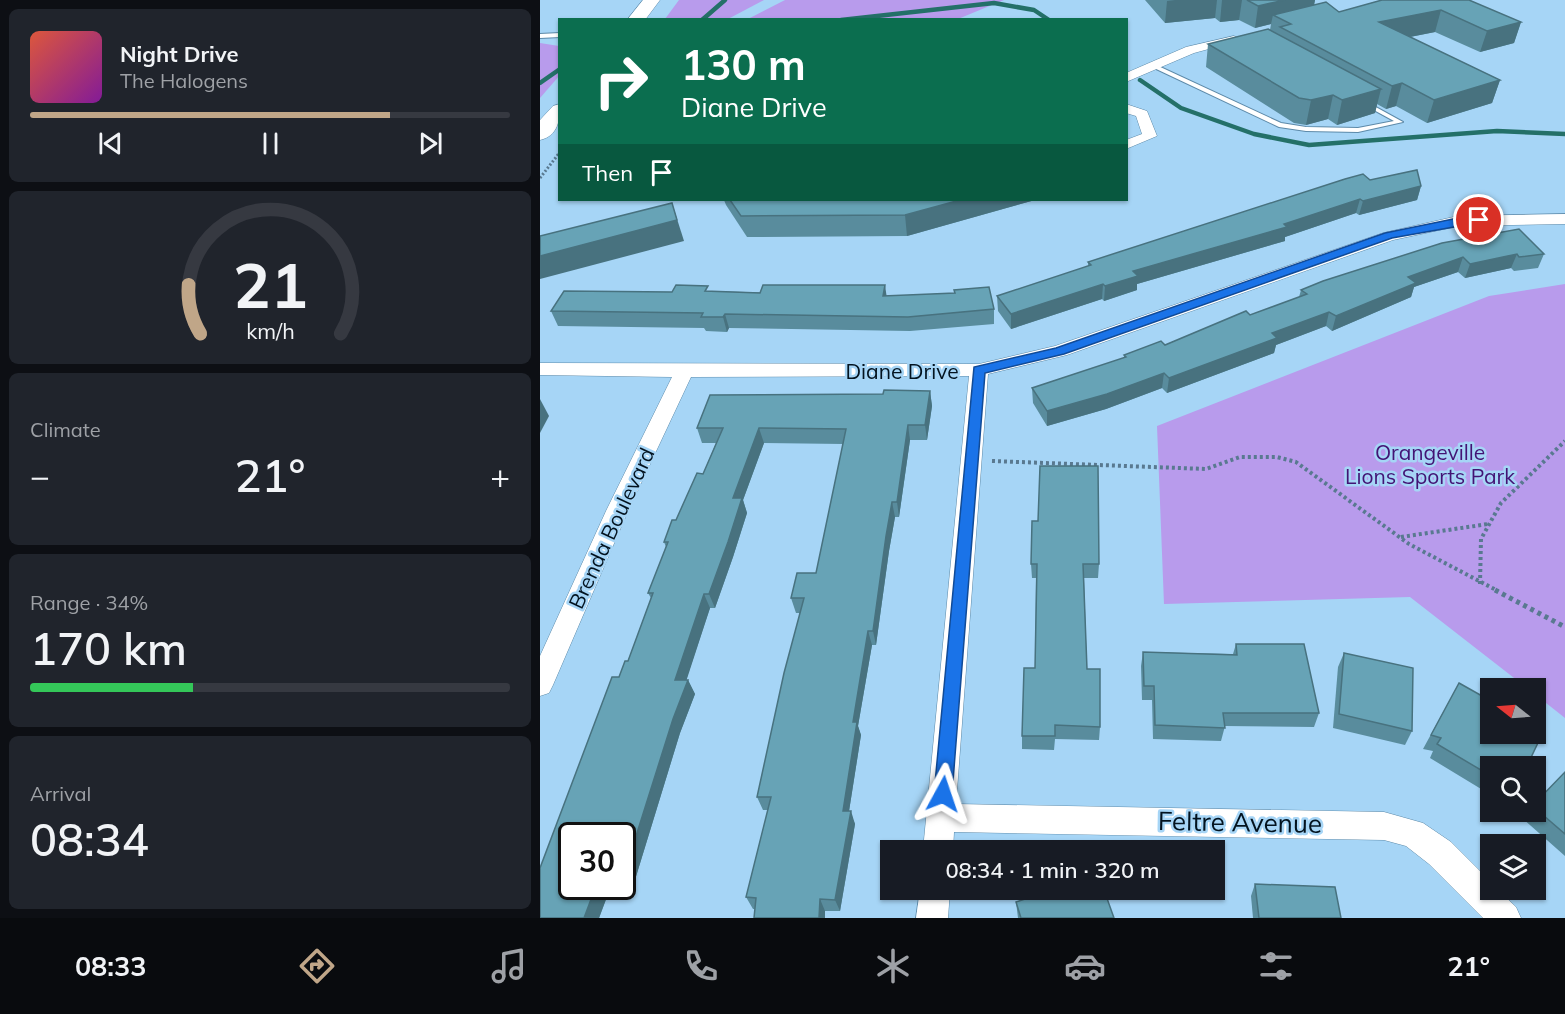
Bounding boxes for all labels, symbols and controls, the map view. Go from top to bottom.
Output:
text: 130 m [681,38,806,91]
text: Night Drive [120,40,239,68]
icon: right [582,42,660,120]
text: The Halogens [120,68,248,93]
text: Diane Drive [681,90,827,124]
icon: previous [94,127,127,160]
icon: pause [254,127,287,160]
icon: next [414,127,447,160]
icon: arrive [645,156,678,189]
text: Then [582,159,633,187]
pin [1453,194,1504,245]
icon: arrive [1462,203,1495,236]
text: 21 [233,245,307,324]
text: km/h [246,318,294,345]
street label: Diane Drive [845,358,959,384]
text: Climate [30,417,101,442]
park label: Orangeville Lions Sports Park [1345,439,1515,489]
street label: Brenda Boulevard [562,443,660,613]
text: 21° [235,447,305,503]
text: − [30,455,50,496]
text: + [490,455,510,496]
text: Range · 34% [30,590,148,615]
text: 170 km [30,620,187,676]
north arrow [1480,678,1546,744]
map controls [1480,678,1546,900]
button: search [1480,756,1546,822]
position arrow [911,762,975,826]
text: Arrival [30,781,91,806]
street label: Feltre Avenue [1158,804,1322,840]
text: 08:34 [30,811,149,867]
speed limit sign: 30 [558,822,636,900]
button: layers [1480,834,1546,900]
text: 08:34 · 1 min · 320 m [945,856,1160,884]
icon: directions [296,945,338,987]
icon: music [488,945,530,987]
icon: phone [680,945,722,987]
icon: climate [872,945,914,987]
icon: car [1064,945,1106,987]
icon: filters [1255,945,1297,987]
text: 08:33 [75,949,146,983]
text: 21° [1447,949,1490,983]

